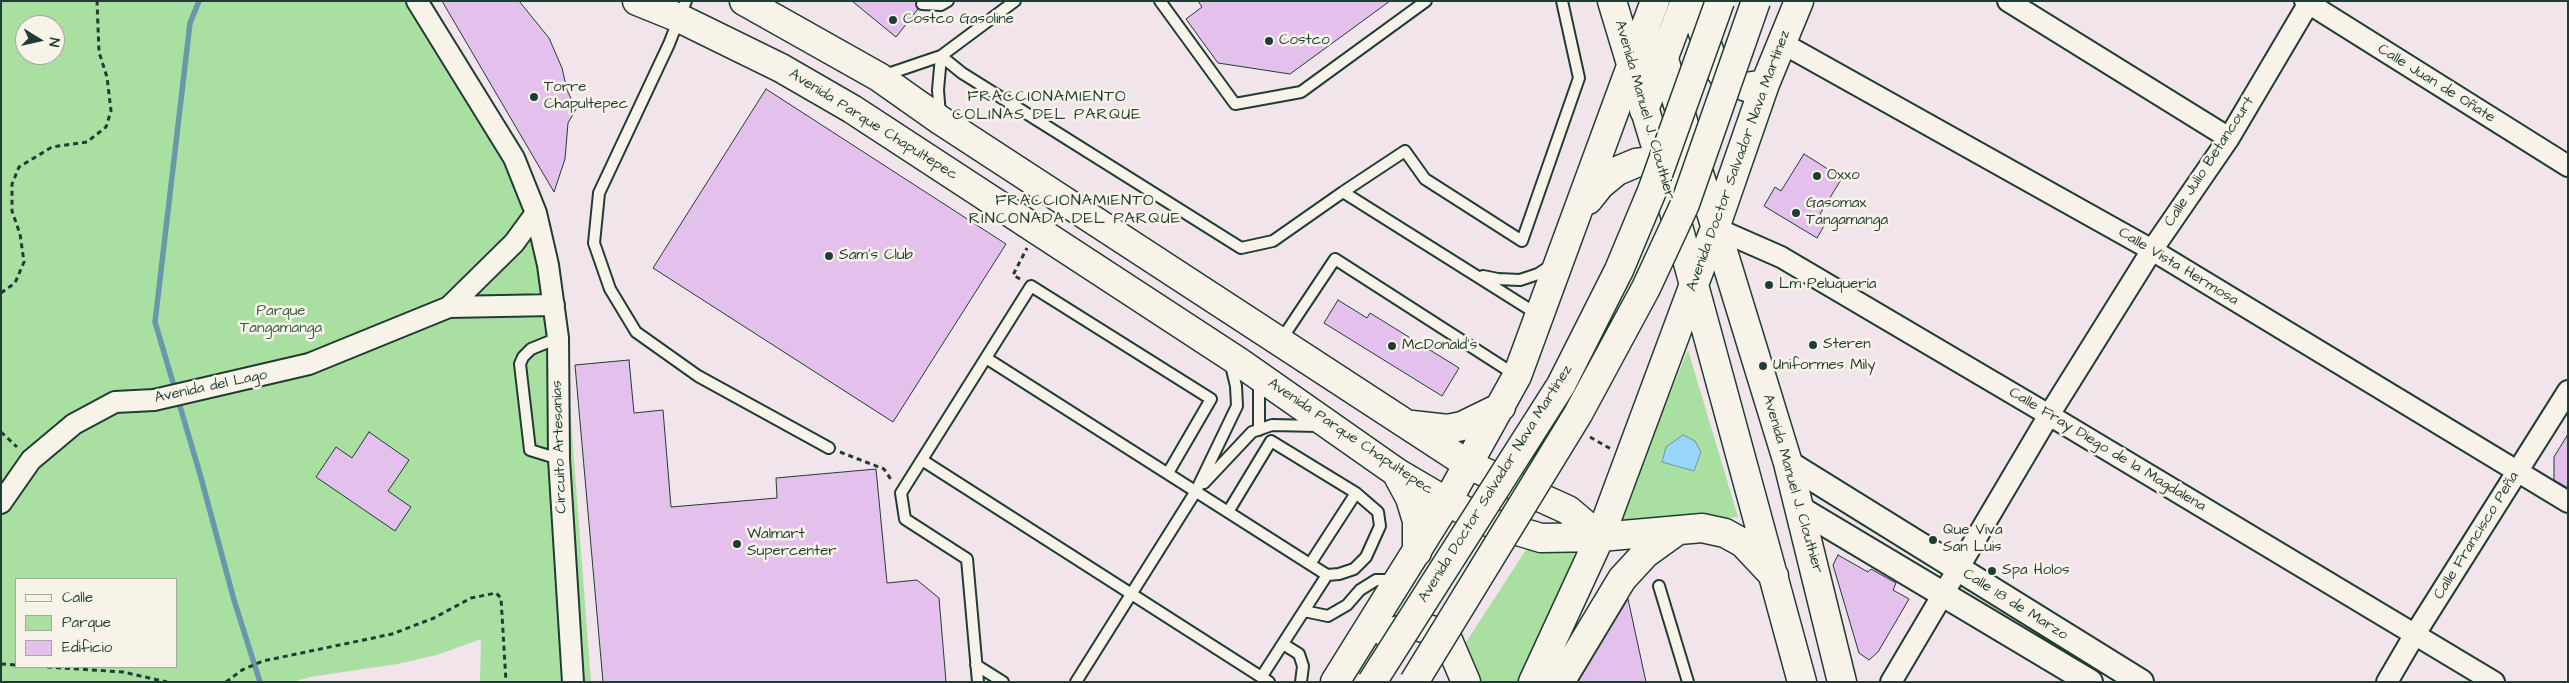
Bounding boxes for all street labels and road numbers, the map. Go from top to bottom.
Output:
street label: Avenida Manuel J. Clouthier [1610,18,1678,202]
street label: Avenida Doctor Salvador Nava Martínez [1683,28,1795,294]
street label: Calle Juan de Oñate [2374,41,2498,127]
street label: Avenida Parque Chapultepec [785,66,961,184]
street label: Calle Julio Betancourt [2161,94,2259,230]
street label: Calle Vista Hermosa [2115,224,2241,310]
street label: Avenida Doctor Salvador Nava Martínez [1415,362,1577,606]
street label: Avenida del Lago [153,366,269,408]
street label: Avenida Parque Chapultepec [1264,375,1436,499]
street label: Circuito Artesanías [549,380,571,514]
street label: Calle Fray Diego de la Magdalena [2005,384,2209,516]
street label: Avenida Manuel J. Clouthier [1758,392,1826,576]
street label: Calle Francisco Peña [2430,469,2524,603]
street label: Calle 18 de Marzo [1959,565,2071,645]

